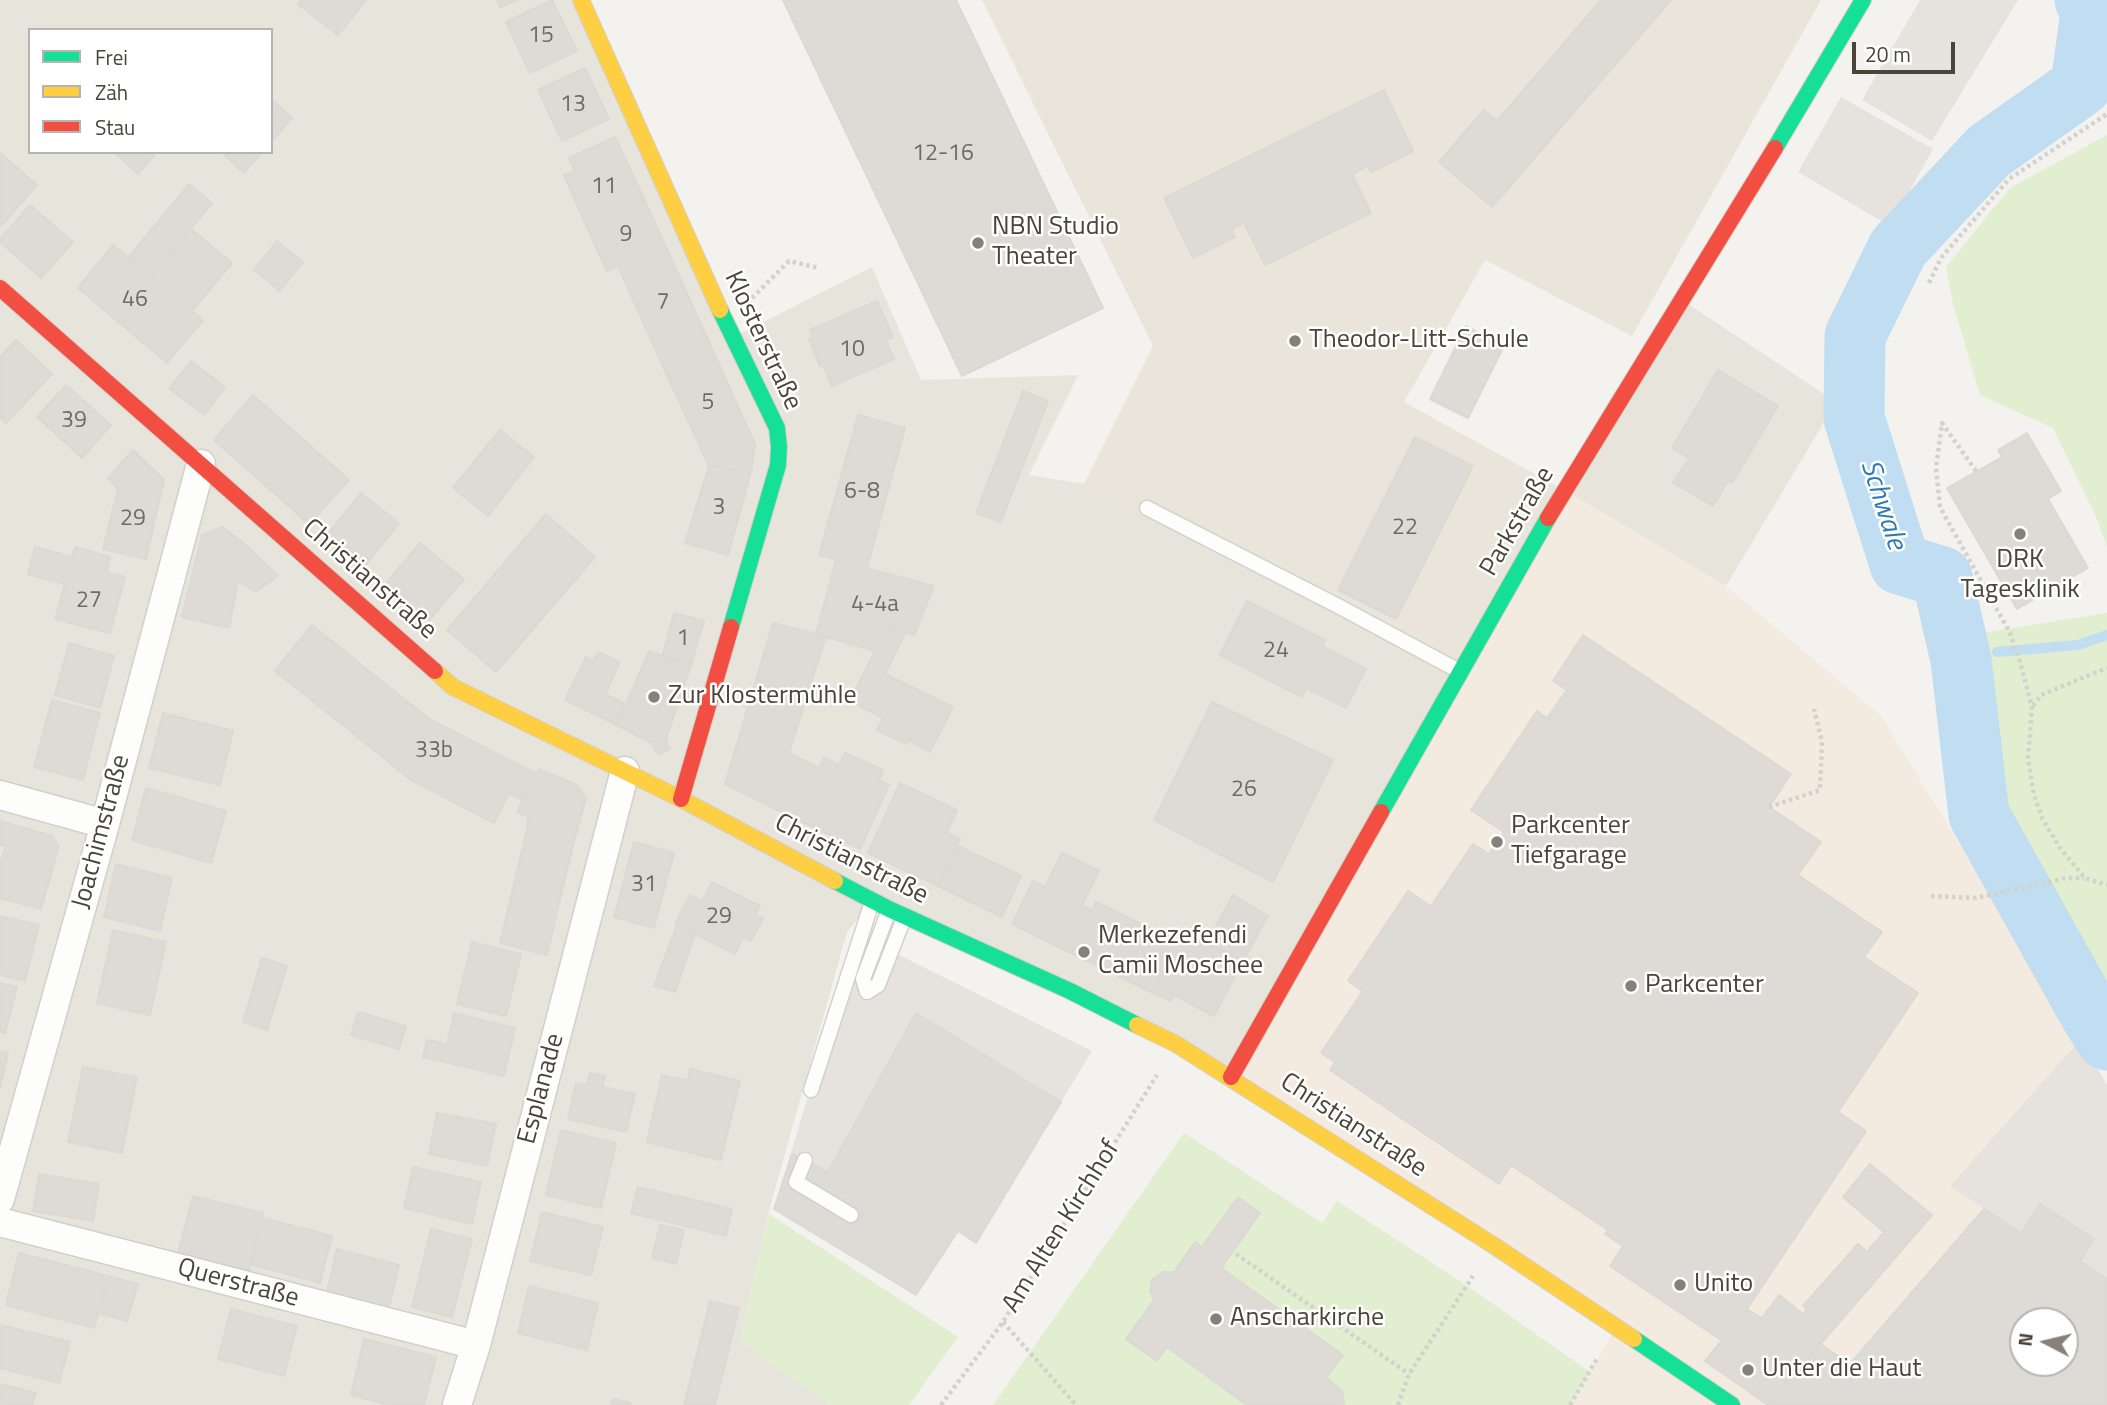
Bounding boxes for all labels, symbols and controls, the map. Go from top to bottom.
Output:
house number: 15 [528,22,554,50]
legend [28,28,273,154]
scale bar [1855,28,1958,72]
text: 20 m [1865,38,1911,70]
text: Frei [95,41,128,73]
text: Zäh [95,76,128,108]
house number: 13 [560,91,586,119]
text: Stau [95,111,135,143]
house number: 12-16 [912,140,974,168]
house number: 11 [591,173,617,201]
place label: NBN Studio Theater [992,212,1119,274]
house number: 9 [620,221,632,249]
marker: NBN Studio Theater [970,235,986,251]
street label: Klosterstraße [716,267,808,415]
house number: 46 [122,286,148,314]
house number: 7 [657,289,669,317]
place label: Theodor-Litt-Schule [1309,325,1529,357]
marker: Theodor-Litt-Schule [1287,333,1303,349]
house number: 10 [839,336,865,364]
house number: 5 [702,389,714,417]
house number: 39 [61,407,87,435]
water label: Schwale [1852,456,1912,554]
street label: Parkstraße [1474,462,1562,582]
house number: 6-8 [844,478,880,506]
house number: 3 [713,494,725,522]
house number: 29 [120,505,146,533]
street label: Christianstraße [295,513,443,647]
house number: 22 [1392,514,1418,542]
marker: DRK Tagesklinik [2012,526,2028,542]
place label: DRK Tagesklinik [1960,545,2080,606]
house number: 27 [76,587,102,615]
house number: 4-4a [851,591,899,619]
house number: 1 [677,625,689,653]
house number: 24 [1263,637,1289,665]
place label: Zur Klostermühle [668,681,857,713]
marker: Zur Klostermühle [646,689,662,705]
house number: 33b [415,737,453,765]
street label: Joachimstraße [66,752,138,912]
house number: 26 [1231,776,1257,804]
street label: Christianstraße [769,808,933,912]
place label: Parkcenter Tiefgarage [1511,811,1630,872]
marker: Parkcenter Tiefgarage [1489,834,1505,850]
house number: 31 [631,871,657,899]
house number: 29 [706,903,732,931]
place label: Merkezefendi Camii Moschee [1098,921,1263,982]
marker: Merkezefendi Camii Moschee [1076,944,1092,960]
place label: Parkcenter [1645,970,1764,1002]
marker: Parkcenter [1623,978,1639,994]
street label: Esplanade [512,1030,572,1148]
street label: Christianstraße [1274,1067,1432,1185]
street label: Am Alten Kirchhof [997,1135,1127,1319]
street label: Querstraße [174,1253,302,1315]
place label: Unito [1694,1269,1753,1301]
marker: Unito [1672,1277,1688,1293]
place label: Anscharkirche [1230,1303,1384,1335]
north arrow [2009,1307,2079,1377]
marker: Anscharkirche [1208,1311,1224,1327]
text: N [2009,1331,2040,1348]
place label: Unter die Haut [1762,1354,1921,1386]
marker: Unter die Haut [1740,1362,1756,1378]

